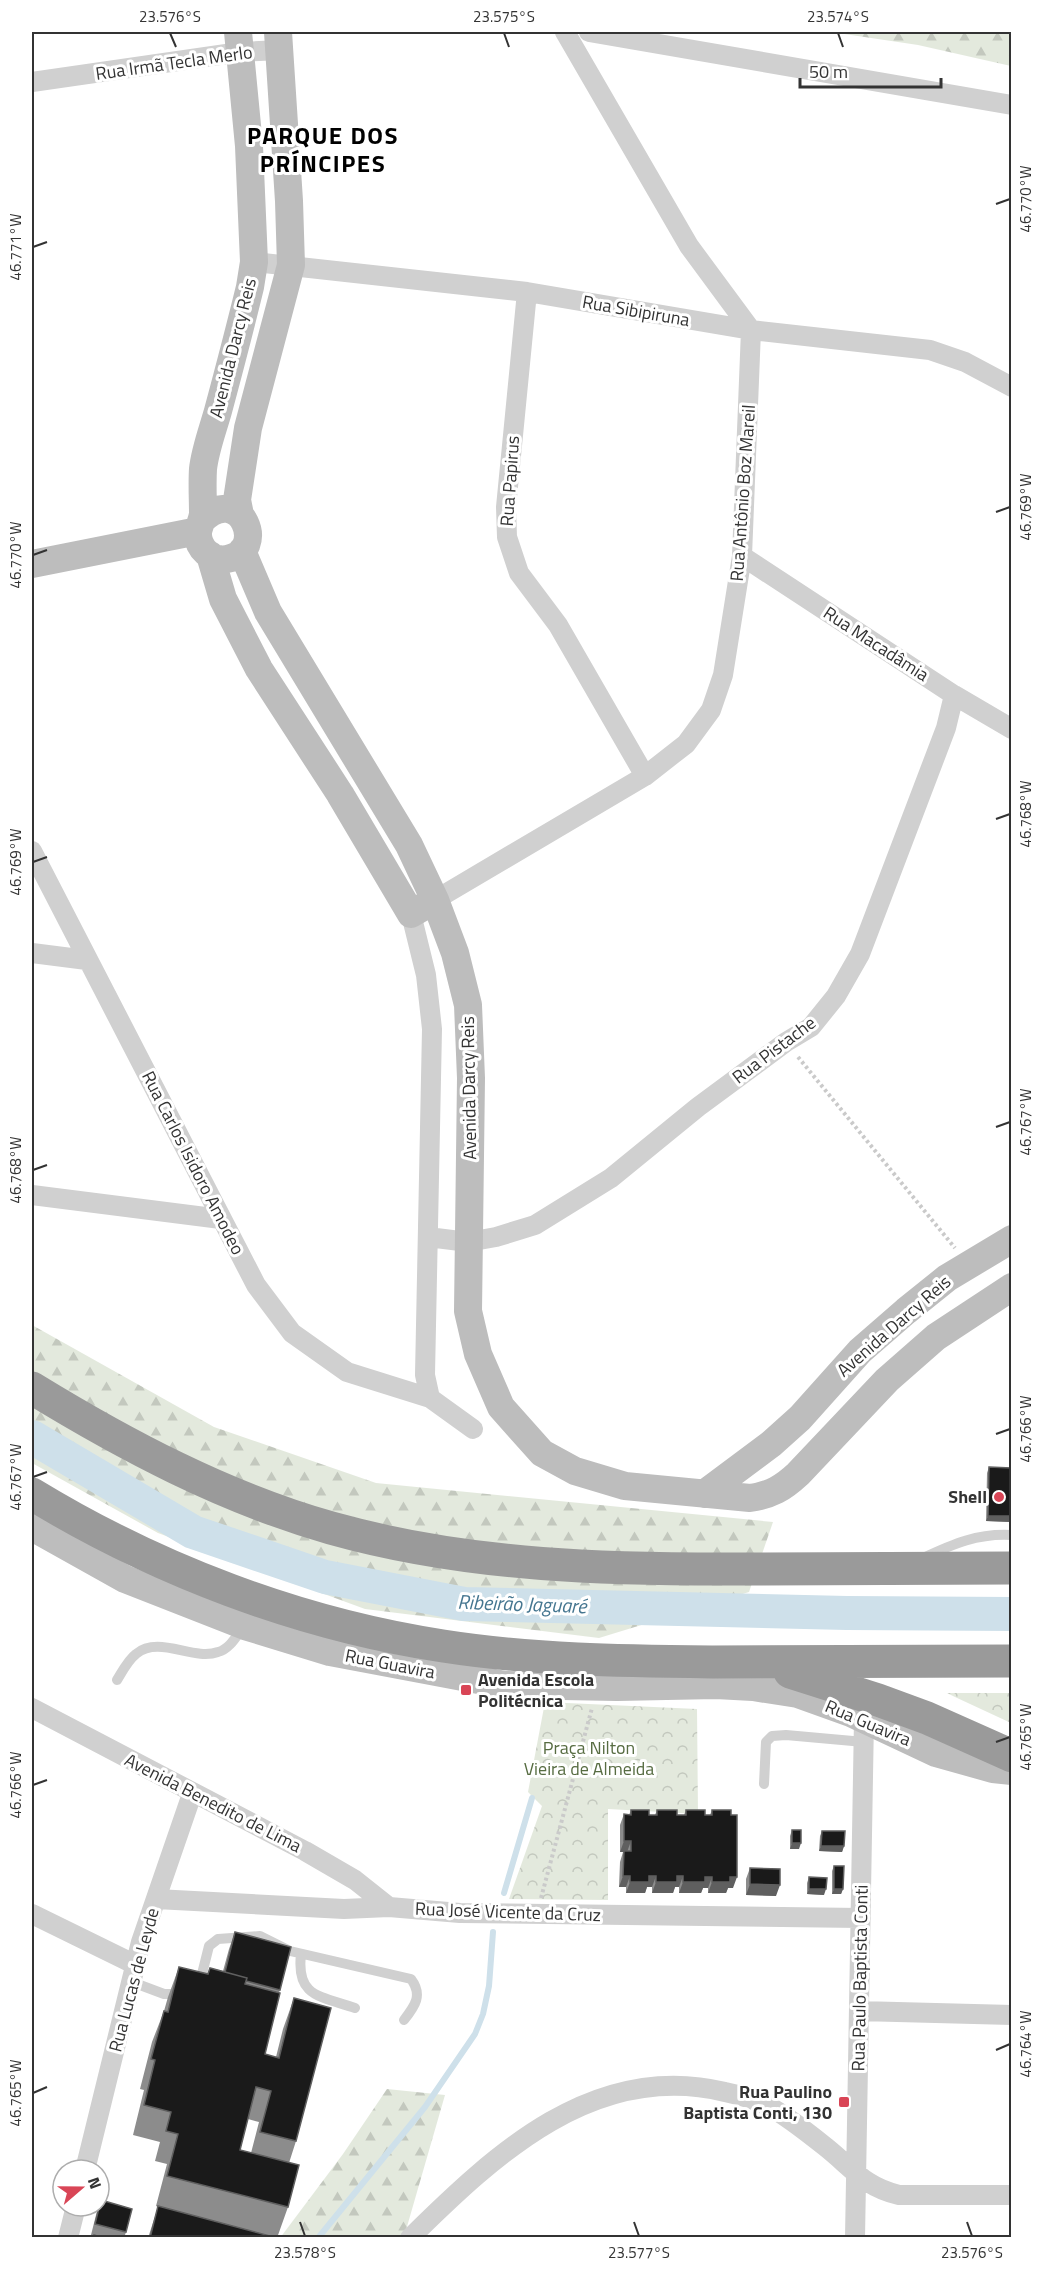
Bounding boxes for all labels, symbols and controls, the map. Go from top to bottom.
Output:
text: 23.576°S [139,5,201,28]
text: 23.575°S [473,5,535,28]
text: 23.574°S [807,5,869,28]
street label: Rua Irmã Tecla Merlo [94,38,254,87]
scale bar [800,51,941,89]
text: 50 m [809,58,848,85]
district label: PARQUE DOS PRÍNCIPES [247,117,399,181]
text: 46.770°W [1014,166,1037,232]
text: 46.771°W [4,214,27,280]
street label: Avenida Darcy Reis [202,275,263,421]
street label: Rua Sibipiruna [580,288,692,333]
street label: Rua Antônio Boz Mareil [723,404,762,582]
street label: Rua Papirus [493,435,526,527]
text: 46.769°W [1014,474,1037,540]
text: 46.770°W [4,522,27,588]
street label: Rua Macadâmia [818,599,934,688]
text: 46.768°W [1014,781,1037,847]
text: 46.769°W [4,829,27,895]
street label: Rua Pistache [726,1009,821,1090]
street label: Avenida Darcy Reis [454,1016,483,1160]
street label: Rua Carlos Isidoro Amodeo [135,1066,252,1259]
text: 46.767°W [1014,1089,1037,1155]
text: 46.768°W [4,1137,27,1203]
street label: Avenida Darcy Reis [831,1268,957,1383]
text: 46.766°W [1014,1396,1037,1462]
text: 46.767°W [4,1444,27,1510]
place label: Shell [948,1483,987,1510]
marker: Shell [992,1490,1006,1504]
water label: Ribeirão Jaguaré [457,1586,589,1621]
street label: Rua Guavira [343,1642,437,1685]
place label: Avenida Escola Politécnica [478,1666,594,1714]
marker: Avenida Escola Politécnica [459,1683,473,1697]
street label: Rua Guavira [821,1692,915,1753]
text: 46.765°W [1014,1704,1037,1770]
park label: Praça Nilton Vieira de Almeida [524,1734,654,1782]
street label: Avenida Benedito de Lima [120,1746,306,1859]
text: 46.766°W [4,1752,27,1818]
street label: Rua Paulo Baptista Conti [844,1884,875,2072]
street label: Rua José Vicente da Cruz [415,1895,601,1928]
street label: Rua Lucas de Leyde [101,1905,166,2055]
text: 46.764°W [1014,2011,1037,2077]
text: 46.765°W [4,2060,27,2126]
place label: Rua Paulino Baptista Conti, 130 [683,2078,832,2126]
marker: Rua Paulino Baptista Conti, 130 [837,2095,851,2109]
north arrow [51,2158,111,2218]
text: N [82,2174,108,2192]
text: 23.578°S [274,2241,336,2264]
text: 23.577°S [608,2241,670,2264]
text: 23.576°S [941,2241,1003,2264]

